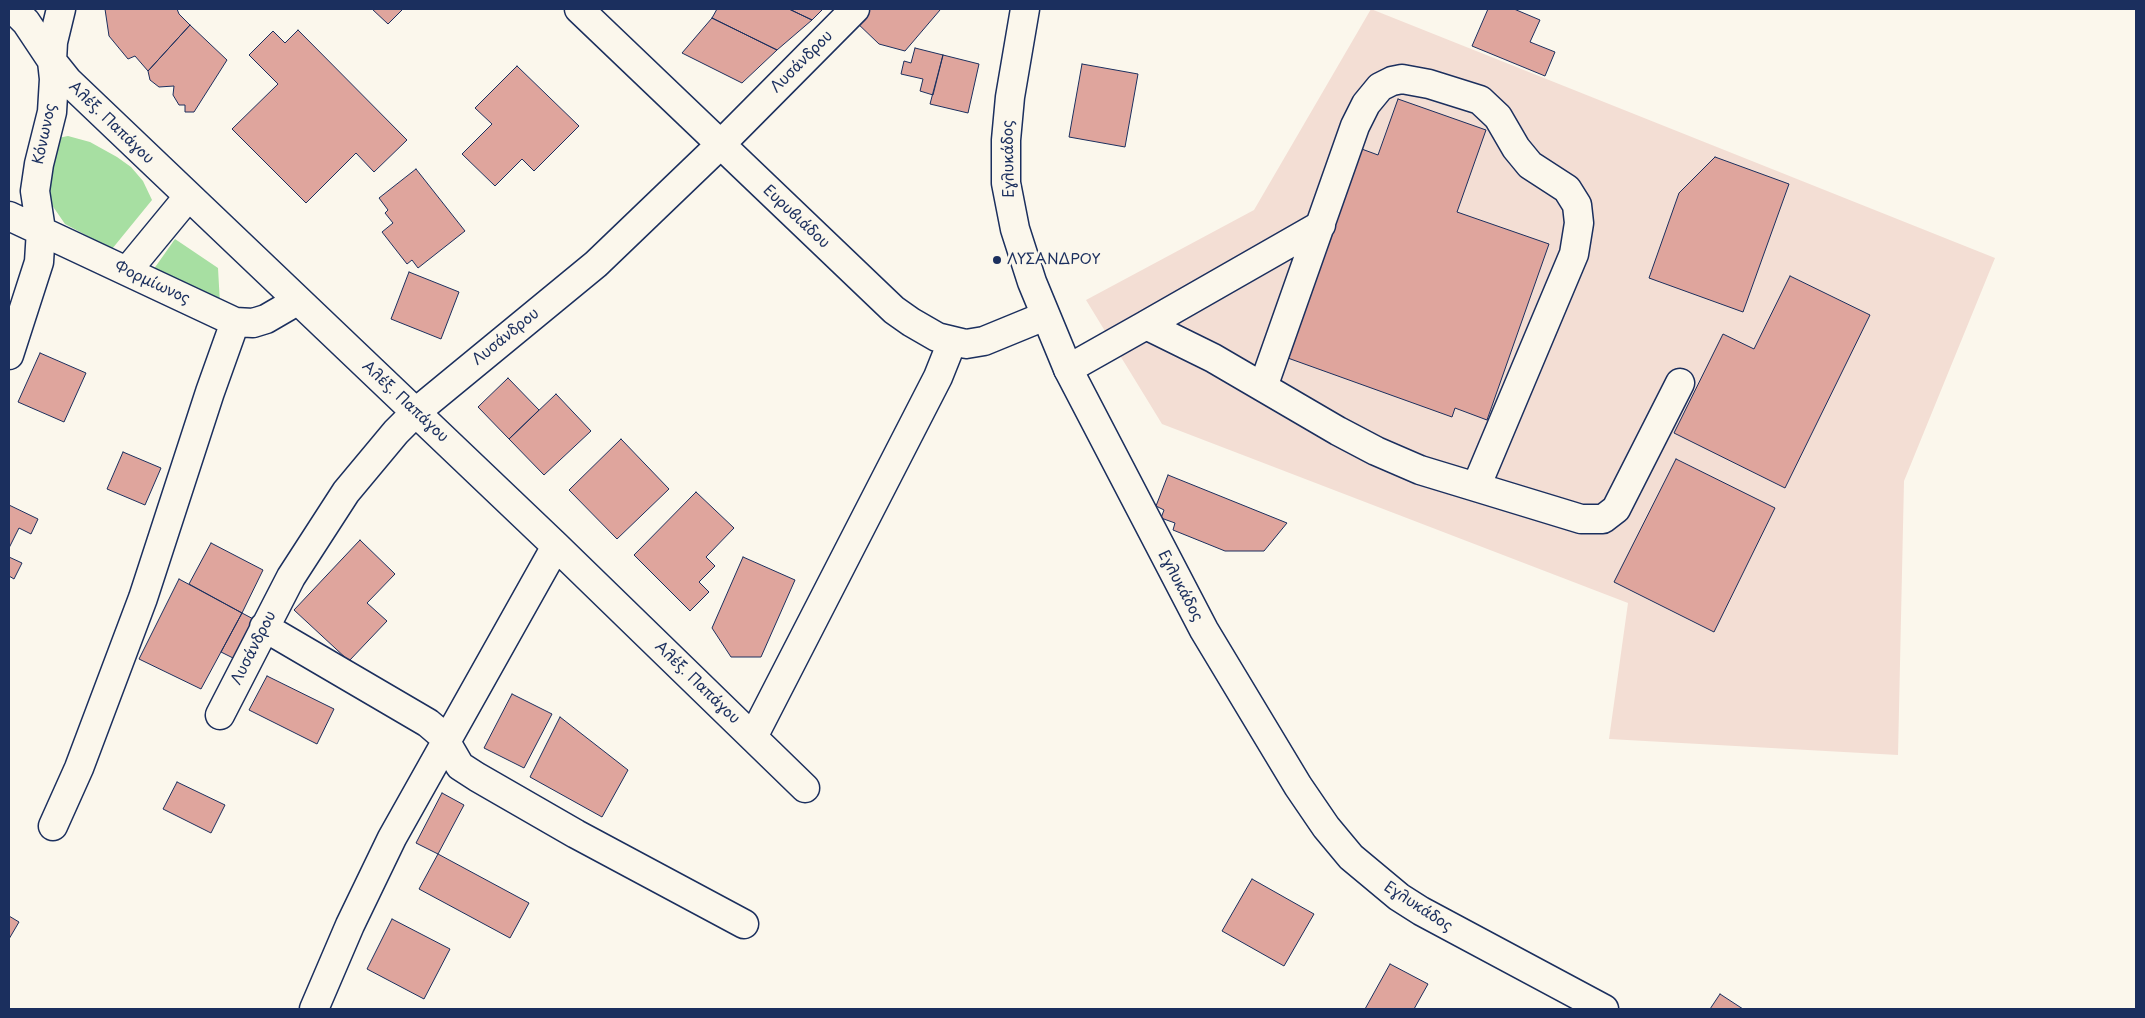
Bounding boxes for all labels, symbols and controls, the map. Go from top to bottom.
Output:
street label: Λυσάνδρου [767,27,837,97]
street label: Αλέξ. Παπάγου [65,78,157,168]
street label: Κόνωνος [30,102,60,166]
street label: Εγλυκάδος [999,120,1019,198]
street label: Ευρυβιάδου [759,182,833,252]
place label: ΛΥΣΑΝΔΡΟΥ [1007,251,1101,269]
marker: ΛΥΣΑΝΔΡΟΥ [991,254,1003,266]
street label: Φορμίωνος [111,258,193,308]
street label: Λυσάνδρου [469,305,543,369]
street label: Αλέξ. Παπάγου [358,358,452,446]
street label: Εγλυκάδος [1154,547,1206,625]
street label: Λυσάνδρου [228,608,280,688]
street label: Αλέξ. Παπάγου [651,638,743,728]
street label: Εγλυκάδος [1380,878,1456,936]

